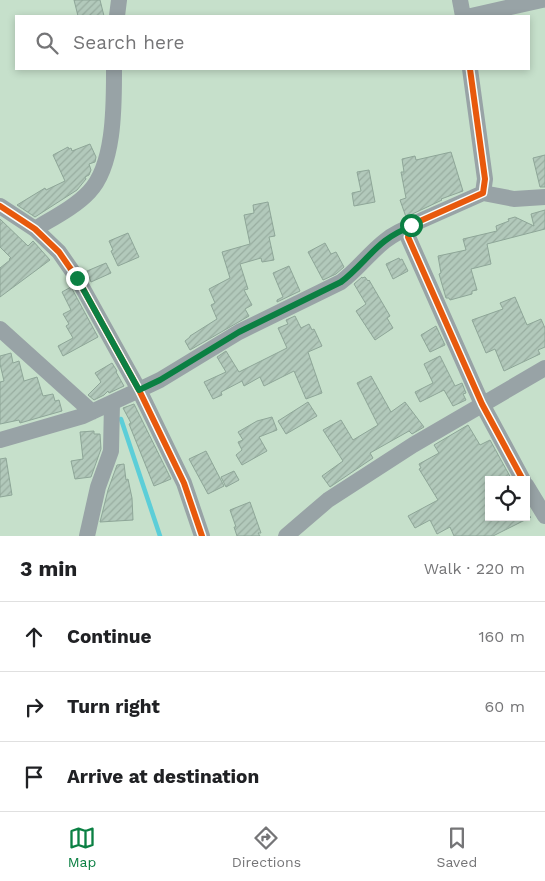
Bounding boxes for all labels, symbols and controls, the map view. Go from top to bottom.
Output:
search box [15,15,530,70]
icon: search [33,29,61,57]
text: Search here [73,31,184,54]
route start [400,214,423,237]
route end [66,267,89,290]
map controls [485,476,530,521]
button: locate [485,476,530,521]
text: 3 min [20,556,77,581]
text: Walk · 220 m [424,559,525,578]
icon: ahead [20,623,48,651]
text: Continue [67,625,151,648]
text: 160 m [478,627,525,646]
icon: right [20,693,48,721]
text: Turn right [67,695,160,718]
text: 60 m [485,697,525,716]
icon: arrive [20,763,48,791]
text: Arrive at destination [67,765,259,788]
tab: Map [68,824,96,870]
tab: Directions [232,824,301,870]
tab: Saved [437,824,477,870]

